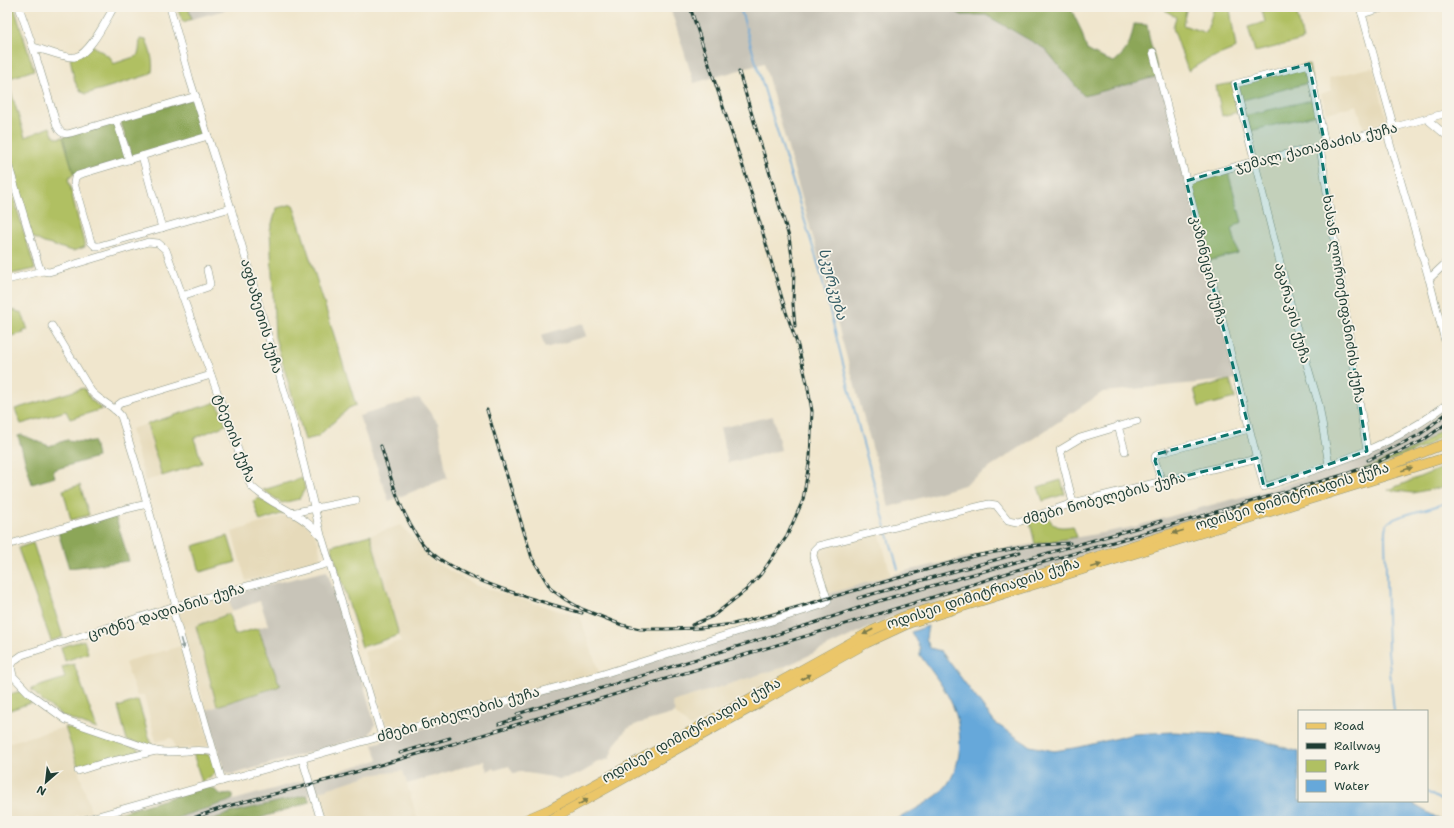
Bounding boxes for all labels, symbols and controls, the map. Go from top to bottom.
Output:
street label: ჯემალ ქათამაძის ქუჩა [1233,118,1399,176]
street label: ხასან ლორთქიფანიძის ქუჩა [1319,194,1369,404]
street label: კაზინეცის ქუჩა [1187,214,1231,326]
water label: სკურკუბა [814,246,852,323]
street label: აფხაზეთის ქუჩა [237,256,287,376]
street label: აგარაკის ქუჩა [1271,260,1315,366]
street label: ტბეთის ქუჩა [210,391,260,485]
one-way arrow [1159,448,1171,454]
street label: ოდისეი დიმიტრიადის ქუჩა [1193,458,1391,534]
one-way arrow [1402,466,1414,472]
street label: ძმები ნობელების ქუჩა [1020,468,1188,528]
one-way arrow [1172,529,1184,535]
street label: ოდისეი დიმიტრიადის ქუჩა [884,553,1082,633]
one-way arrow [1090,563,1102,569]
street label: ცოტნე დადიანის ქუჩა [85,579,247,643]
one-way arrow [862,629,874,636]
one-way arrow [180,638,186,650]
street label: ოდისეი დიმიტრიადის ქუჩა [598,673,784,787]
one-way arrow [800,673,812,680]
street label: ძმები ნობელების ქუჩა [375,682,541,746]
legend [1298,710,1428,802]
text: Road [1334,718,1365,734]
text: Railway [1334,738,1381,754]
text: Park [1334,758,1360,774]
north arrow [26,762,66,802]
text: Water [1334,778,1370,794]
text: N [34,782,49,799]
one-way arrow [577,799,588,806]

